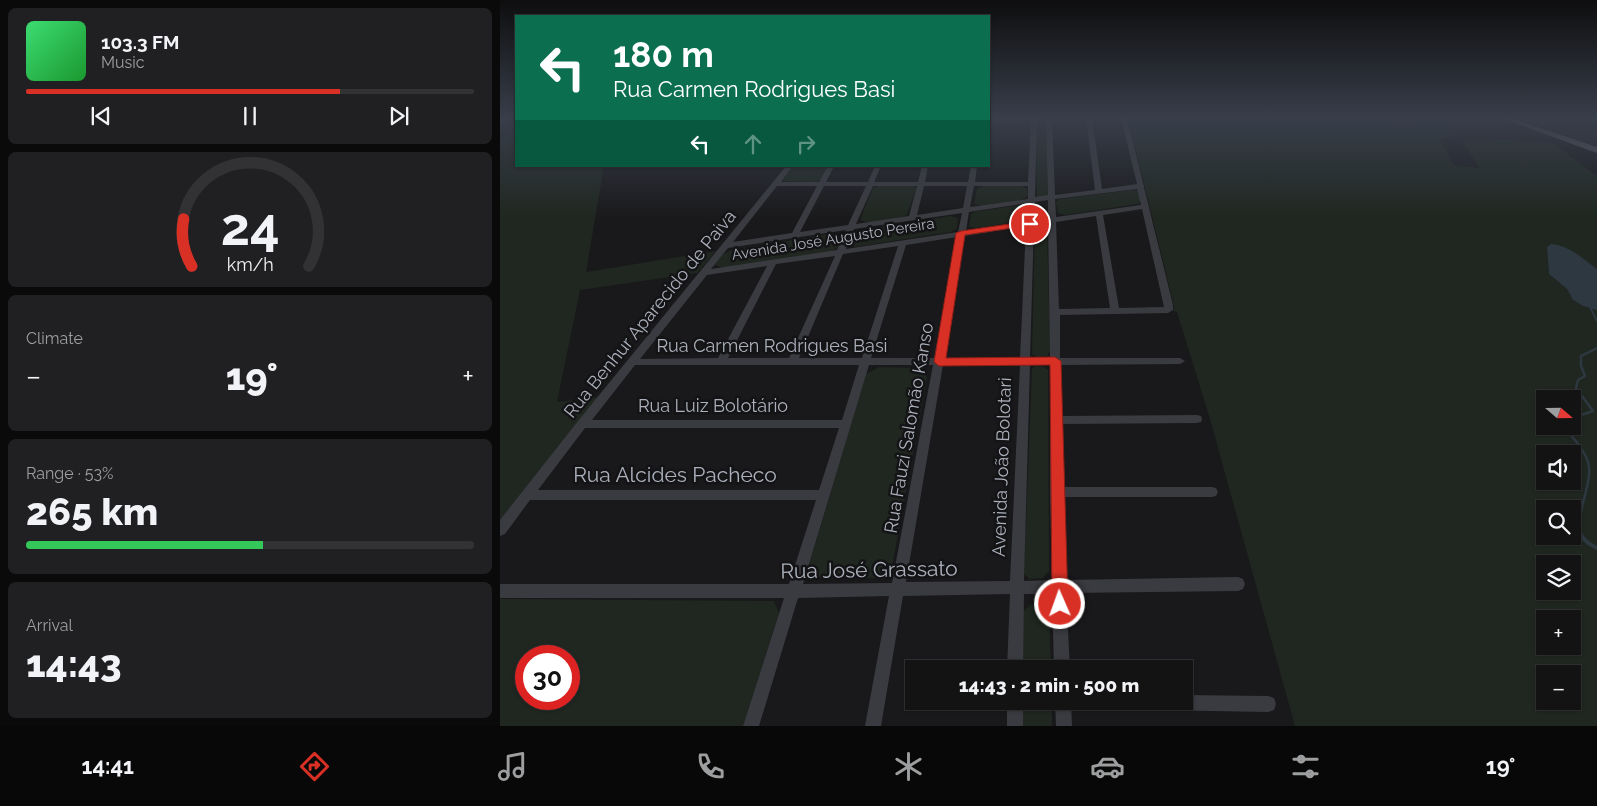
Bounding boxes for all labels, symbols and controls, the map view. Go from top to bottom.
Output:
text: 103.3 FM [101,31,179,53]
text: 180 m [613,34,714,75]
icon: left [530,35,595,100]
text: Music [101,53,145,72]
text: Rua Carmen Rodrigues Basi [613,76,895,102]
icon: previous [87,102,115,130]
icon: pause [236,102,264,130]
icon: next [385,102,413,130]
icon: left [686,130,714,158]
icon: ahead [739,130,767,158]
icon: right [792,130,820,158]
text: 24 [220,196,280,257]
pin [1009,203,1051,245]
street label: Rua Benhur Aparecido de Paiva [559,206,740,422]
icon: arrive [1016,210,1044,238]
street label: Avenida José Augusto Pereira [730,214,936,264]
text: km/h [226,254,274,275]
street label: Rua Fauzi Salomão Kanso [880,321,937,535]
text: Climate [26,329,83,348]
street label: Rua Carmen Rodrigues Basi [656,335,888,356]
text: 19° [226,354,278,399]
text: − [26,360,41,393]
text: + [462,360,474,393]
street label: Avenida João Bolotari [988,377,1015,557]
north arrow [1536,390,1581,435]
map controls [1536,390,1581,710]
street label: Rua Luiz Bolotário [638,395,788,416]
button: sound [1536,445,1581,490]
street label: Rua Alcides Pacheco [573,462,777,487]
text: Range · 53% [26,464,114,483]
text: 265 km [26,489,158,534]
button: search [1536,500,1581,545]
street label: Rua José Grassato [780,555,958,584]
button: layers [1536,555,1581,600]
position arrow [1033,577,1085,629]
button: + [1536,610,1581,655]
text: Arrival [26,616,73,635]
text: 14:43 [26,641,122,686]
speed limit sign: 30 [515,645,580,710]
button: − [1536,665,1581,710]
text: 14:43 · 2 min · 500 m [959,674,1139,696]
icon: directions [297,749,332,784]
icon: music [495,749,530,784]
icon: phone [693,749,728,784]
icon: climate [891,749,926,784]
icon: car [1090,749,1125,784]
icon: filters [1288,749,1323,784]
text: 14:41 [82,753,134,779]
text: 19° [1486,753,1515,779]

